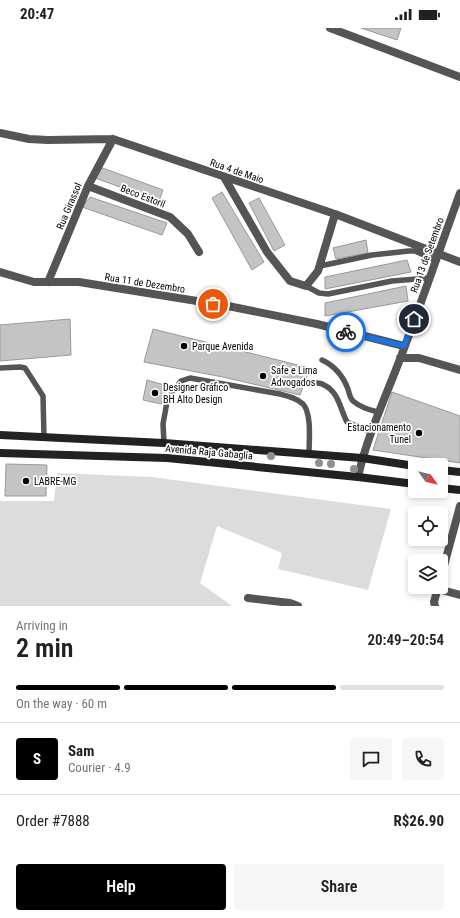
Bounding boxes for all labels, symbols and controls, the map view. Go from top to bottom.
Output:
text: 20:47 [20,5,54,23]
street label: Rua 4 de Maio [209,157,265,185]
street label: Rua Girassol [54,181,84,231]
street label: Beco Estoril [119,182,167,210]
street label: Rua 13 de Setembro [408,216,446,294]
street label: Rua 11 de Dezembro [104,271,186,295]
pin [196,287,230,321]
icon: bag [202,293,224,315]
pin [397,302,431,336]
icon: home [403,308,425,330]
courier [326,312,366,352]
icon: bike [335,321,357,343]
marker: Parque Avenida [179,341,189,351]
place label: Parque Avenida [192,341,254,352]
place label: Safe e Lima Advogados [271,365,318,388]
marker: Safe e Lima Advogados [258,371,268,381]
place label: Designer Gráfico BH Alto Design [163,382,228,405]
marker: Designer Gráfico BH Alto Design [150,388,160,398]
place label: Estacionamento Tunel [347,422,411,445]
marker: Estacionamento Tunel [414,428,424,438]
street label: Avenida Raja Gabaglia [165,443,253,461]
north arrow [408,458,448,498]
map controls [408,458,448,594]
marker: LABRE-MG [21,476,31,486]
place label: LABRE-MG [34,476,76,487]
button: locate [408,506,448,546]
button: layers [408,554,448,594]
text: Arriving in [16,618,68,633]
text: 20:49–20:54 [367,631,444,649]
text: 2 min [16,633,74,663]
text: On the way · 60 m [16,696,107,711]
button: chat [350,738,392,780]
button: phone [402,738,444,780]
text: Sam [68,742,94,760]
text: S [33,750,41,768]
text: Courier · 4.9 [68,760,131,775]
text: Order #7888 [16,812,90,830]
text: R$26.90 [393,812,444,830]
button: Help [16,864,226,910]
button: Share [234,864,444,910]

